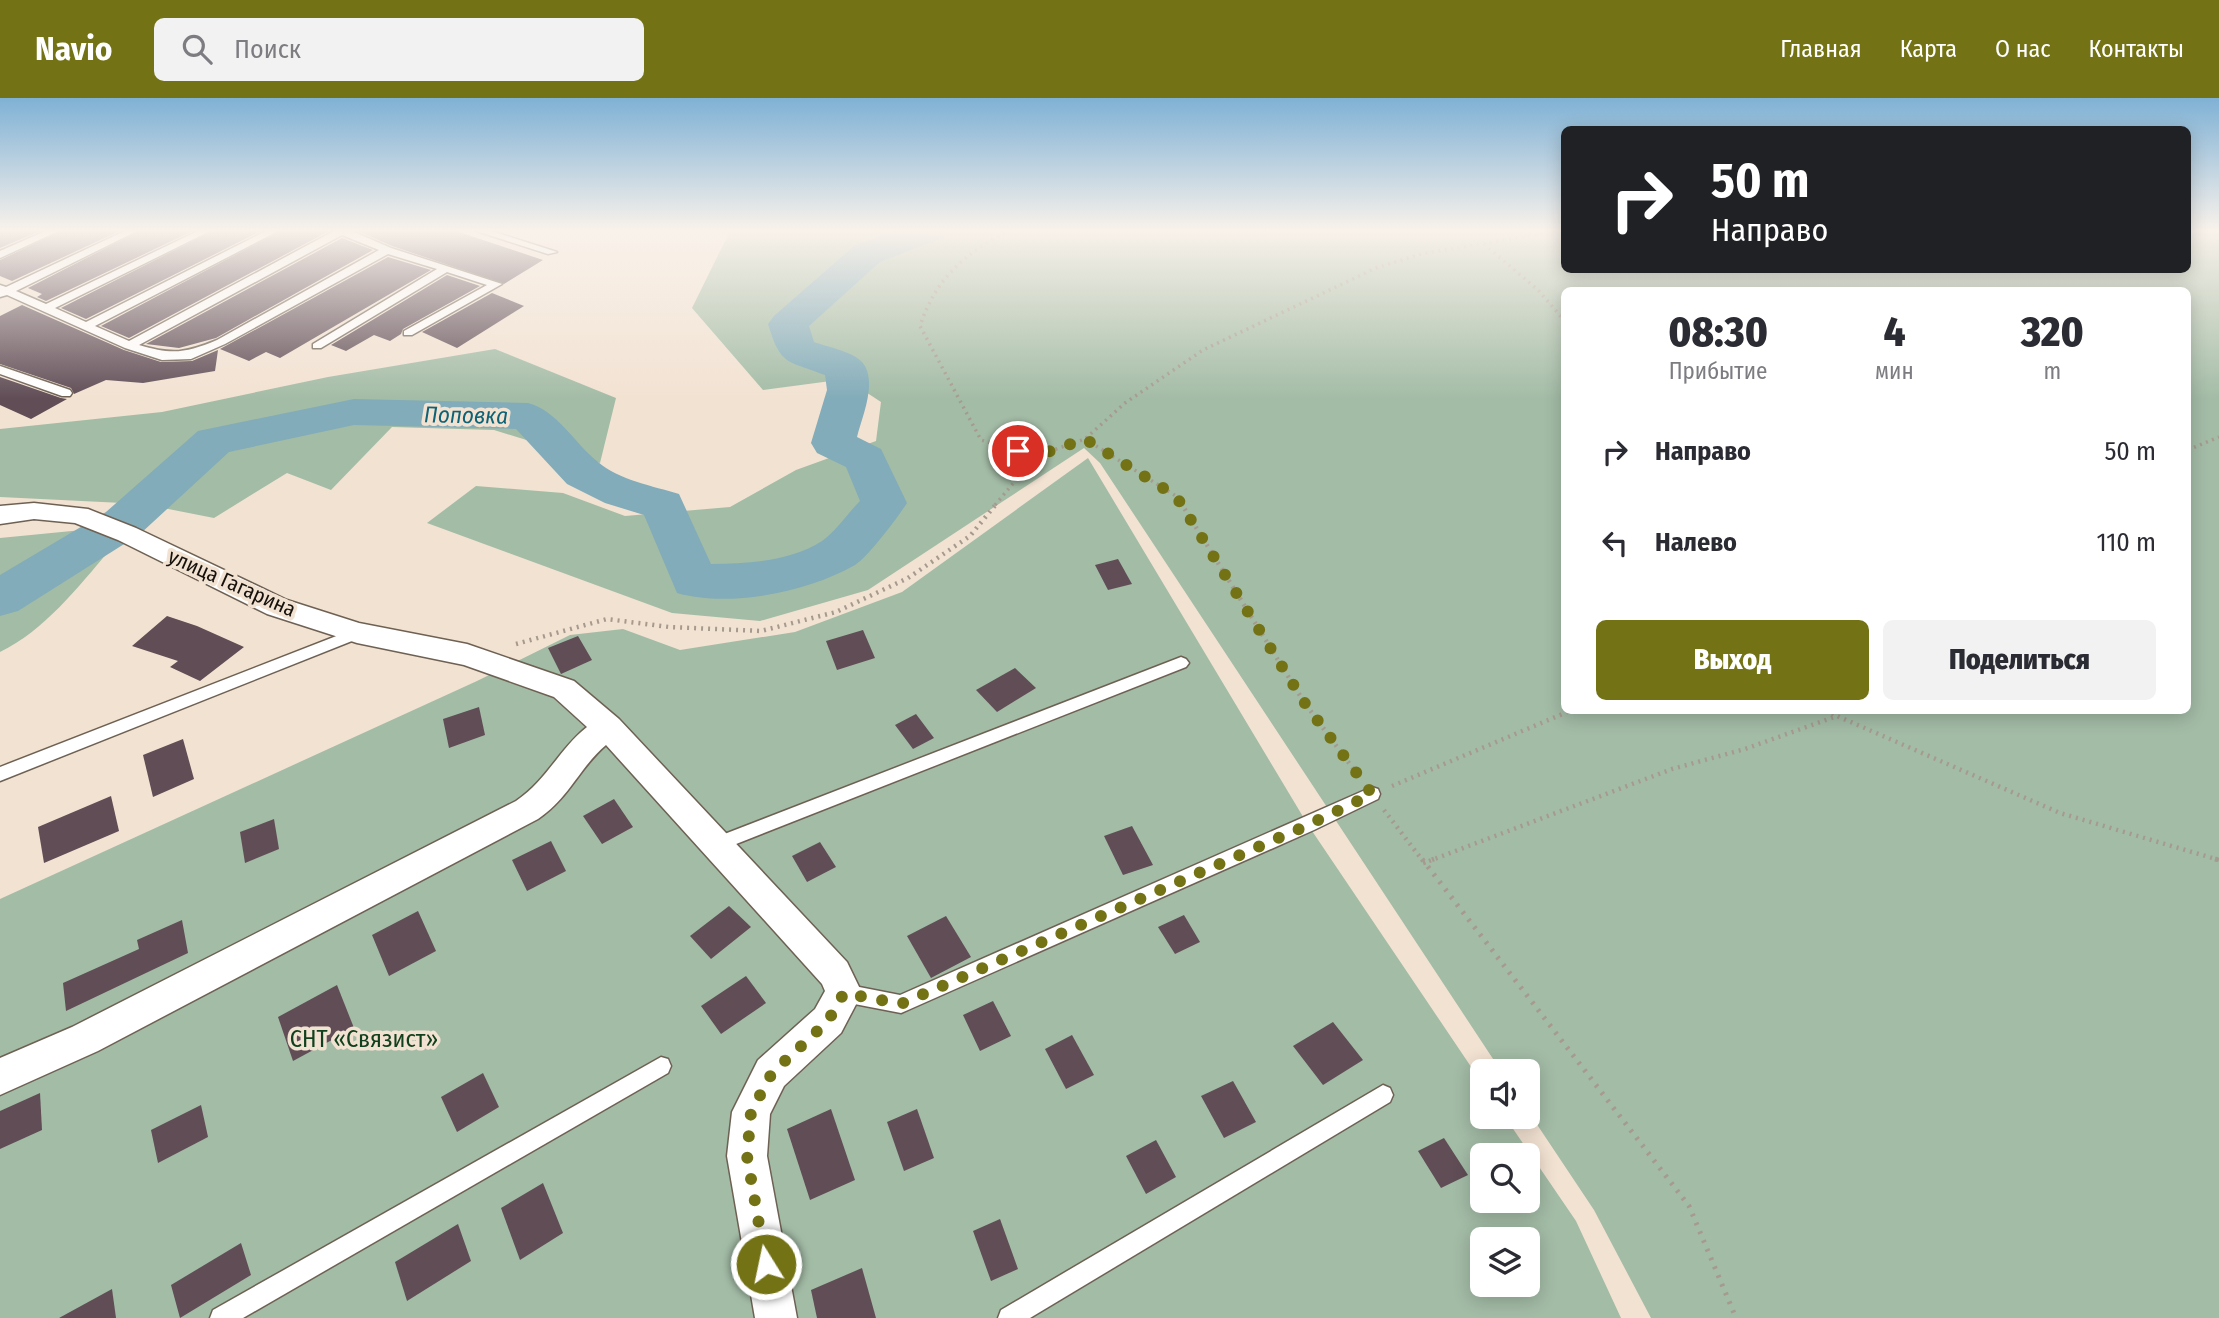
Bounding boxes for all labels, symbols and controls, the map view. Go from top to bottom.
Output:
search box [154,18,644,81]
text: Navio [35,29,112,69]
icon: search [178,30,216,68]
text: Поиск [234,34,301,65]
text: Главная [1780,35,1862,63]
text: Карта [1900,35,1957,63]
text: О нас [1995,35,2050,63]
text: Контакты [2088,35,2184,63]
text: 50 m [1711,151,1809,210]
icon: right [1596,154,1687,245]
text: Направо [1711,211,1828,249]
text: 08:30 [1668,307,1768,357]
text: 4 [1883,307,1905,357]
text: 320 [2021,307,2084,357]
text: Прибытие [1669,357,1767,385]
text: мин [1875,357,1914,385]
text: m [2043,357,2061,385]
water label: Поповка [424,400,508,430]
pin [988,421,1048,481]
icon: arrive [999,432,1037,470]
icon: right [1596,433,1634,471]
text: Направо [1655,436,1751,467]
text: 50 m [2104,436,2156,467]
icon: left [1596,524,1634,562]
text: Налево [1655,527,1737,558]
text: 110 m [2096,527,2156,558]
street label: улица Гагарина [164,543,300,623]
button: Выход [1596,620,1869,700]
button: Поделиться [1883,620,2156,700]
park label: СНТ «Связист» [290,1025,438,1053]
map controls [1470,1059,1540,1297]
button: sound [1470,1059,1540,1129]
button: search [1470,1143,1540,1213]
position arrow [729,1227,803,1301]
button: layers [1470,1227,1540,1297]

